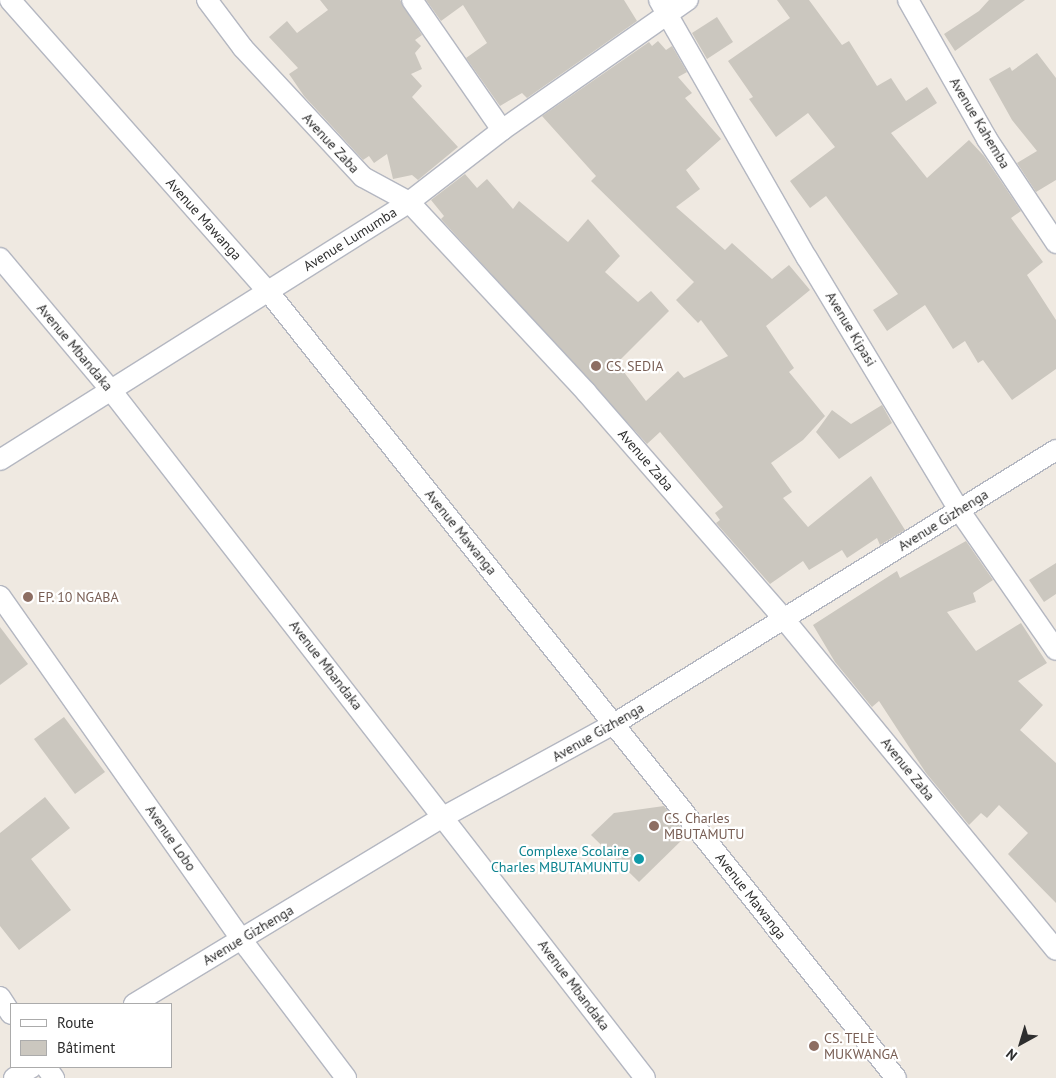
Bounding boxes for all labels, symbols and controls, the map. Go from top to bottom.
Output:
street label: Avenue Kahemba [946,74,1014,172]
street label: Avenue Zaba [299,109,363,177]
street label: Avenue Mawanga [163,174,245,264]
street label: Avenue Lumumba [300,204,400,274]
street label: Avenue Kipasi [822,289,880,369]
street label: Avenue Mbandaka [34,300,116,394]
place label: CS. SEDIA [606,358,665,374]
marker: CS. SEDIA [590,360,602,372]
street label: Avenue Zaba [615,426,677,494]
street label: Avenue Mawanga [421,486,501,578]
street label: Avenue Gizhenga [895,486,991,554]
place label: EP. 10 NGABA [38,589,120,605]
marker: EP. 10 NGABA [22,591,34,603]
street label: Avenue Mbandaka [286,617,366,713]
street label: Avenue Gizhenga [549,699,647,765]
street label: Avenue Zaba [877,734,939,804]
street label: Avenue Lobo [142,802,200,874]
place label: CS. Charles MBUTAMUTU [664,810,744,842]
marker: CS. Charles MBUTAMUTU [648,820,660,832]
place label: Complexe Scolaire Charles MBUTAMUNTU [491,843,629,876]
street label: Avenue Mawanga [712,850,790,942]
marker: Complexe Scolaire Charles MBUTAMUNTU [633,853,645,865]
street label: Avenue Gizhenga [200,901,296,969]
street label: Avenue Mbandaka [535,936,613,1034]
legend [10,1003,172,1068]
text: Route [57,1013,94,1032]
north arrow [996,1018,1046,1068]
place label: CS. TELE MUKWANGA [824,1030,898,1062]
text: Bâtiment [57,1038,115,1057]
marker: CS. TELE MUKWANGA [808,1040,820,1052]
text: N [1002,1045,1021,1065]

